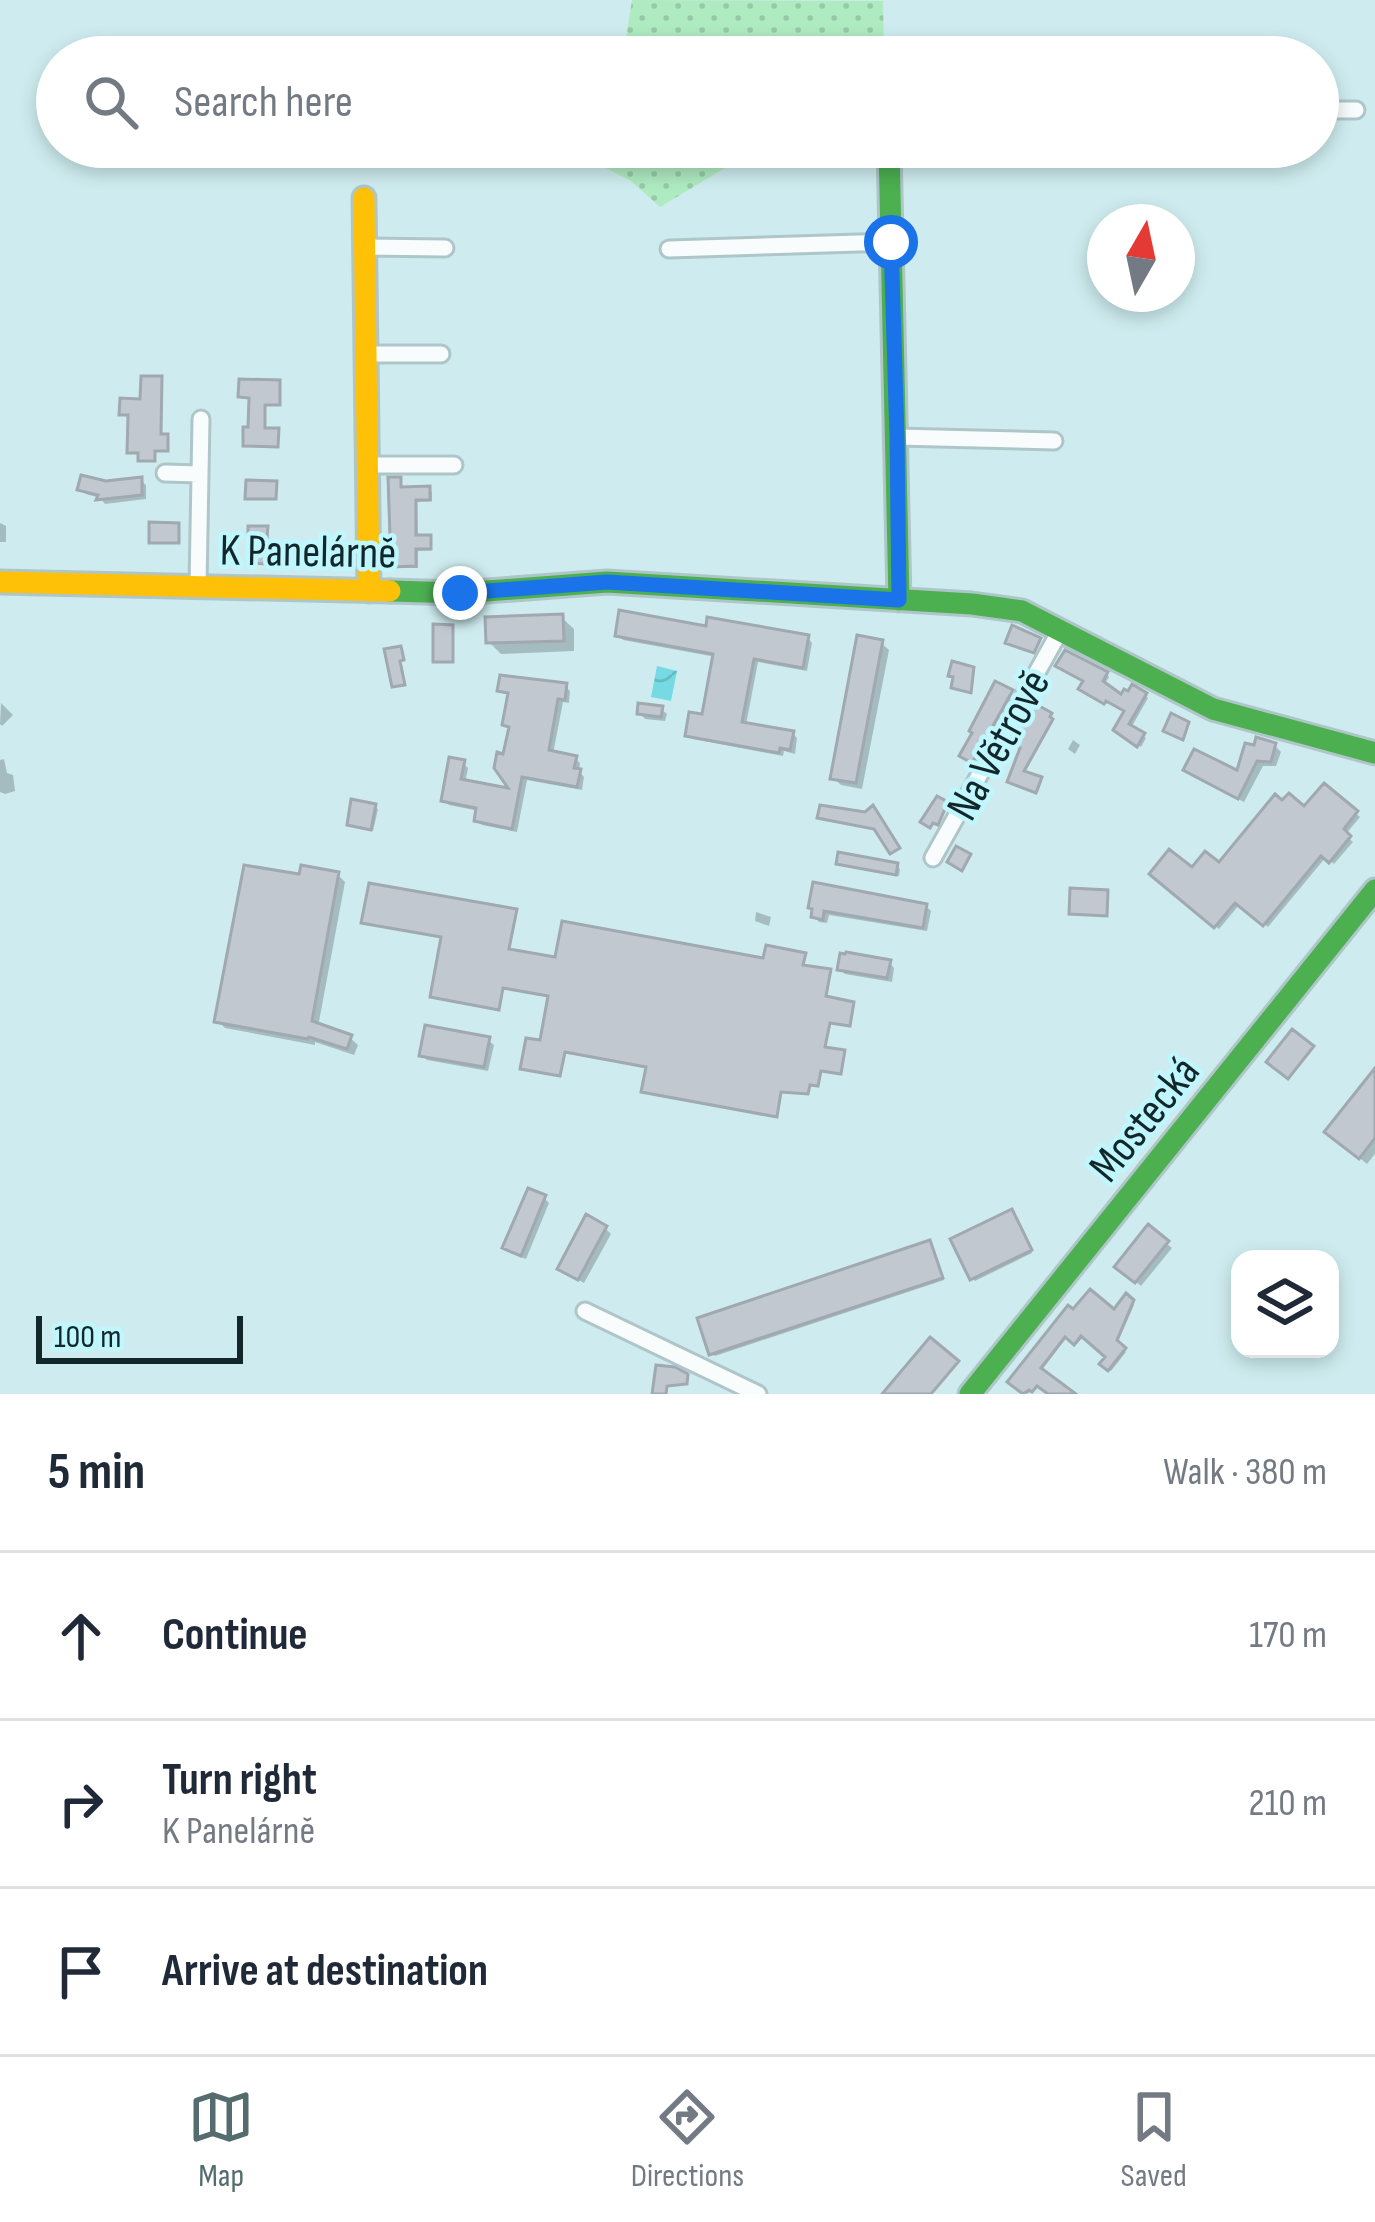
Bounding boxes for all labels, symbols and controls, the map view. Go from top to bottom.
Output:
search box [36,36,1339,168]
icon: search [78,69,144,135]
text: Search here [174,75,353,130]
north arrow [1087,204,1195,312]
route start [864,215,918,269]
street label: K Panelárně [219,523,397,582]
route end [433,566,487,620]
street label: Na Větrově [935,660,1063,830]
street label: Mostecká [1078,1046,1212,1193]
map controls [1231,1250,1339,1358]
button: layers [1231,1250,1339,1358]
scale bar [36,1310,243,1363]
text: 100 m [54,1317,121,1357]
text: 5 min [48,1442,145,1503]
text: Walk · 380 m [1163,1449,1327,1496]
icon: ahead [48,1603,114,1669]
text: Continue [162,1608,308,1663]
text: 170 m [1249,1612,1327,1659]
text: Turn right [162,1753,317,1808]
icon: right [48,1771,114,1837]
text: 210 m [1249,1780,1327,1827]
text: K Panelárně [162,1808,315,1855]
icon: arrive [48,1939,114,2005]
text: Arrive at destination [162,1944,488,1999]
tab: Map [188,2084,254,2196]
tab: Directions [631,2084,744,2196]
tab: Saved [1121,2084,1187,2196]

